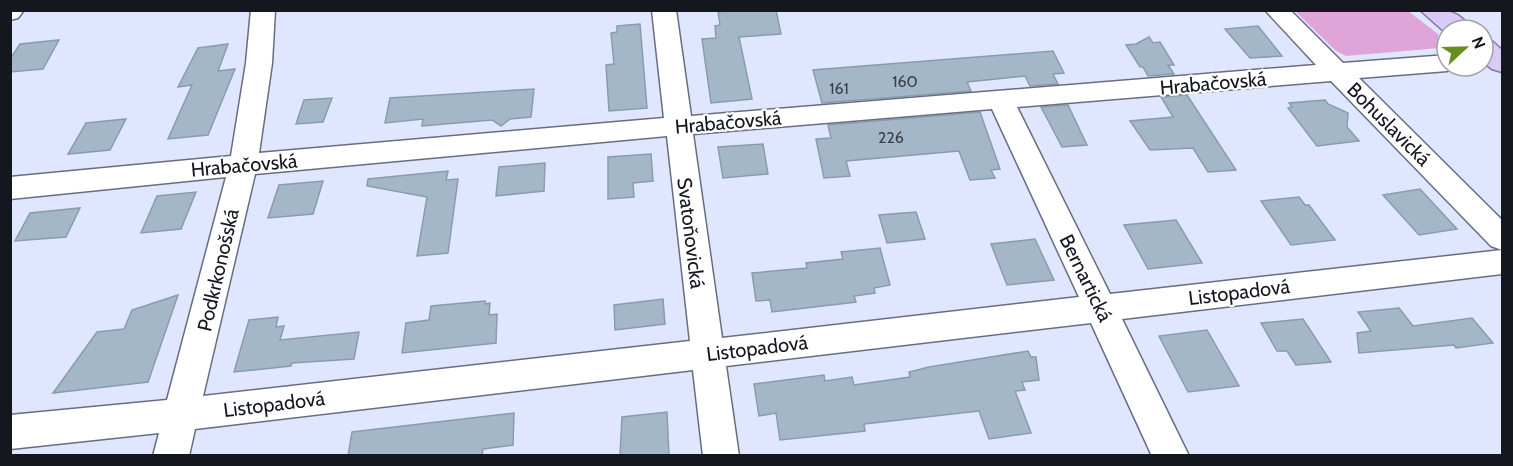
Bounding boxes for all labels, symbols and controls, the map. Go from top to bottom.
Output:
north arrow [1435,18,1495,78]
text: N [1468,34,1489,51]
street label: Hrabačovská [1159,66,1268,100]
house number: 160 [892,72,918,91]
street label: Bohuslavická [1342,77,1436,171]
house number: 161 [829,79,849,98]
street label: Hrabačovská [674,105,783,139]
house number: 226 [878,128,904,147]
street label: Hrabačovská [190,148,299,182]
street label: Svatoňovická [672,176,710,290]
street label: Podkrkonošská [192,206,244,334]
street label: Bernartická [1055,230,1118,326]
street label: Listopadová [1187,274,1292,310]
street label: Listopadová [705,330,810,366]
street label: Listopadová [222,386,327,422]

